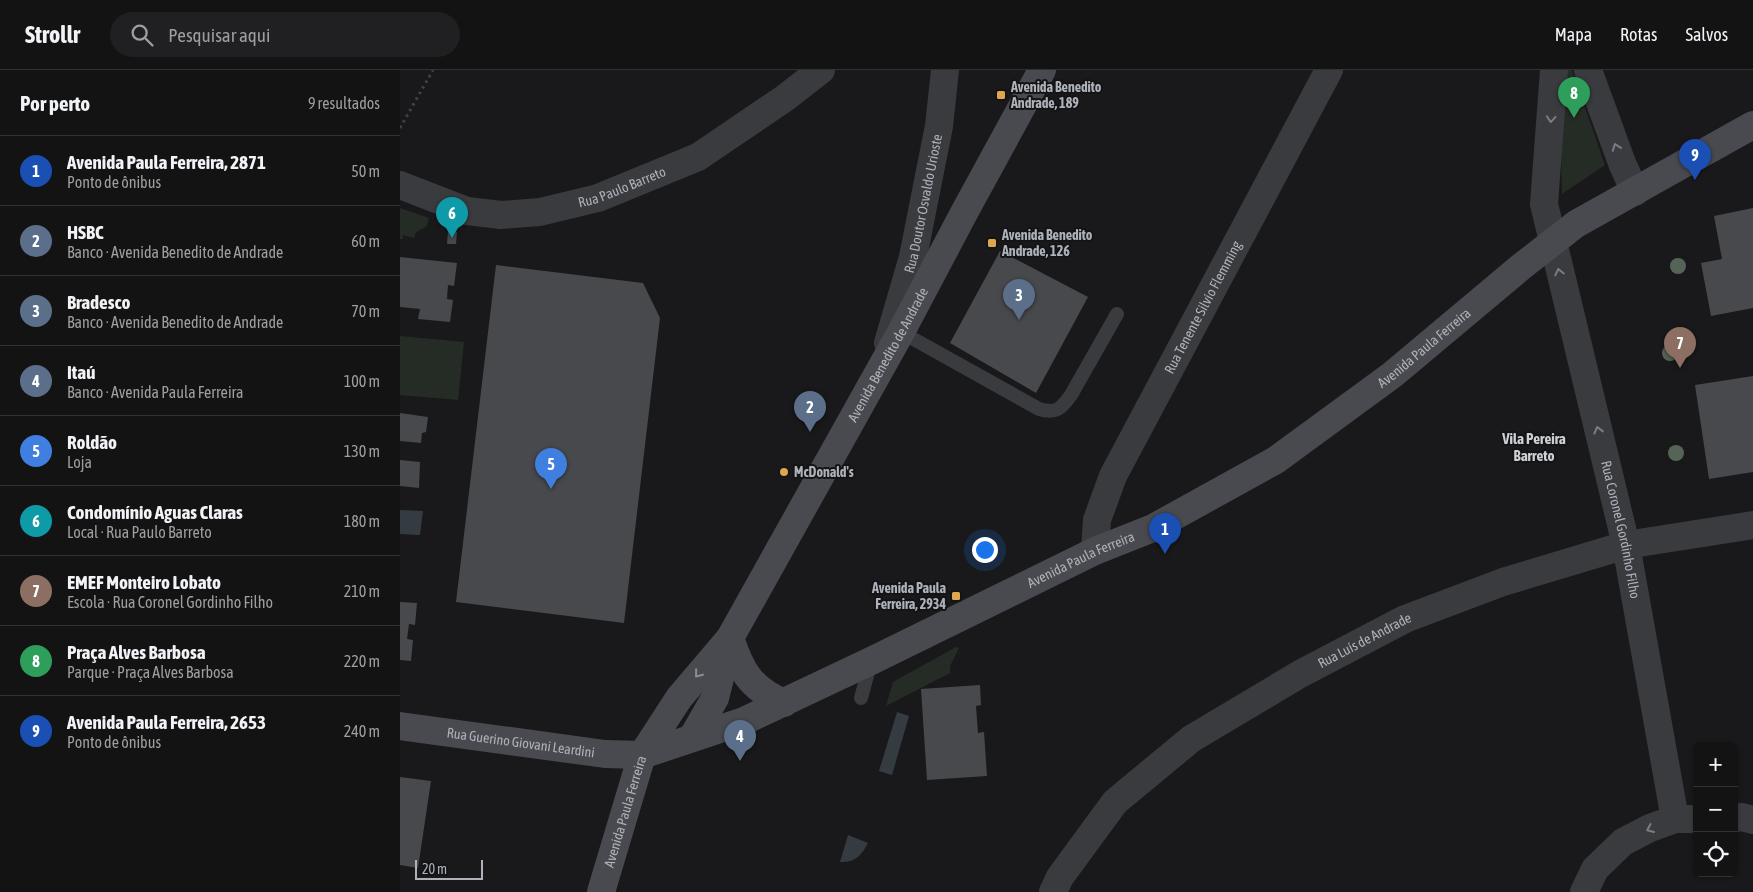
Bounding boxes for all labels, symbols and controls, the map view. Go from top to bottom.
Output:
search box [110,12,460,57]
text: Strollr [25,21,80,48]
icon: search [128,21,156,49]
text: Pesquisar aqui [168,24,270,46]
text: Mapa [1555,24,1592,45]
text: Rotas [1620,24,1657,45]
text: Salvos [1685,24,1728,45]
pin: 8 [1558,77,1590,118]
place label: Avenida Benedito Andrade, 189 [1010,79,1102,111]
marker: Avenida Benedito Andrade, 189 [995,89,1007,101]
text: Por perto [20,91,90,115]
text: 9 resultados [308,94,380,112]
one-way arrow [1545,115,1556,123]
street label: Rua Doutor Osvaldo Urioste [901,133,945,275]
pin: 9 [1679,139,1711,180]
one-way arrow [1612,143,1622,151]
text: Avenida Paula Ferreira, 2871 [67,151,266,173]
text: 1 [32,162,40,180]
text: 50 m [351,162,380,180]
street label: Rua Paulo Barreto [577,163,668,210]
text: Ponto de ônibus [67,173,161,191]
pin: 6 [436,197,468,238]
text: HSBC [67,221,104,243]
place label: Avenida Benedito Andrade, 126 [1001,227,1093,259]
text: 2 [32,232,40,250]
text: 60 m [351,232,380,250]
marker: Avenida Benedito Andrade, 126 [986,237,998,249]
street label: Rua Tenente Silvio Flemming [1161,238,1245,376]
text: Banco · Avenida Benedito de Andrade [67,243,283,261]
one-way arrow [1554,267,1565,276]
pin: 3 [1003,279,1035,320]
street label: Avenida Benedito de Andrade [844,285,931,425]
text: Bradesco [67,291,130,313]
text: 3 [32,302,40,320]
text: 70 m [351,302,380,320]
street label: Avenida Paula Ferreira [1374,305,1474,391]
text: Banco · Avenida Benedito de Andrade [67,313,283,331]
pin: 7 [1664,327,1696,368]
text: Itaú [67,361,95,383]
text: 4 [32,372,40,390]
text: 100 m [344,372,380,390]
text: Banco · Avenida Paula Ferreira [67,383,243,401]
pin: 2 [794,391,826,432]
one-way arrow [1593,425,1604,434]
district label: Vila Pereira Barreto [1501,430,1566,464]
text: Roldão [67,431,117,453]
text: 5 [32,442,40,460]
text: 130 m [344,442,380,460]
pin: 5 [535,448,567,489]
text: Loja [67,453,92,471]
street label: Rua Coronel Gordinho Filho [1598,459,1643,600]
place label: McDonald's [794,464,854,480]
marker: McDonald's [778,466,790,478]
text: Condomínio Aguas Claras [67,501,243,523]
text: 6 [32,512,40,530]
text: 180 m [344,512,380,530]
pin: 1 [1149,513,1181,554]
text: Local · Rua Paulo Barreto [67,523,212,541]
street label: Avenida Paula Ferreira [1025,528,1137,591]
your location [972,537,998,563]
text: EMEF Monteiro Lobato [67,571,221,593]
place label: Avenida Paula Ferreira, 2934 [871,580,946,612]
text: 7 [32,582,40,600]
text: 210 m [344,582,380,600]
marker: Avenida Paula Ferreira, 2934 [950,590,962,602]
text: Escola · Rua Coronel Gordinho Filho [67,593,273,611]
street label: Rua Luís de Andrade [1315,609,1413,671]
text: Praça Alves Barbosa [67,641,206,663]
text: 8 [32,652,40,670]
text: 220 m [344,652,380,670]
text: Parque · Praça Alves Barbosa [67,663,234,681]
one-way arrow [695,668,703,677]
text: Avenida Paula Ferreira, 2653 [67,711,266,733]
pin: 4 [724,720,756,761]
text: 9 [32,722,40,740]
text: 240 m [344,722,380,740]
street label: Rua Guerino Giovani Leardini [446,725,596,761]
text: Ponto de ônibus [67,733,161,751]
map controls [1693,742,1738,877]
button: + [1693,742,1738,787]
street label: Avenida Paula Ferreira [601,754,649,869]
button: − [1693,787,1738,832]
one-way arrow [1646,823,1655,833]
button: locate [1693,832,1738,877]
scale bar [415,857,482,880]
text: 20 m [422,861,447,877]

